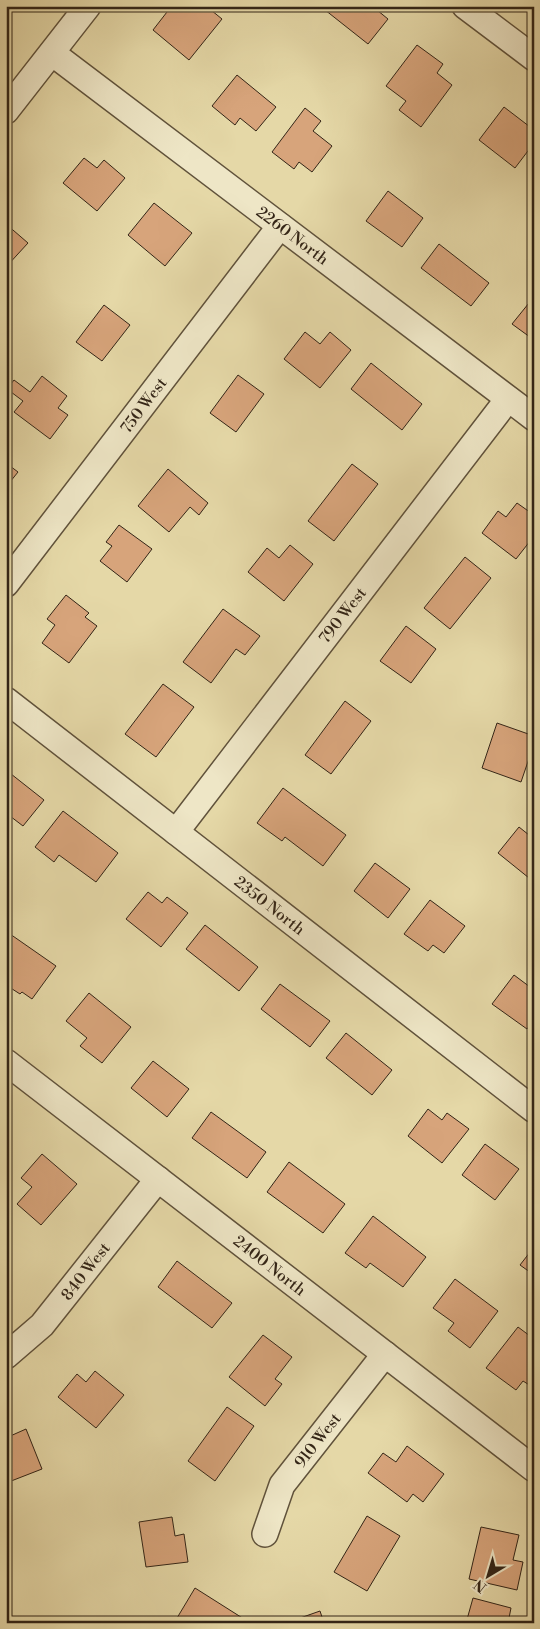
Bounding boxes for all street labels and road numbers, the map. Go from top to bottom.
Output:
street label: 2260 North [252,202,333,270]
street label: 750 West [116,373,171,438]
street label: 790 West [315,583,371,648]
street label: 2350 North [230,872,309,940]
street label: 2400 North [229,1231,310,1301]
street label: 840 West [57,1238,115,1305]
street label: 910 West [290,1409,346,1472]

